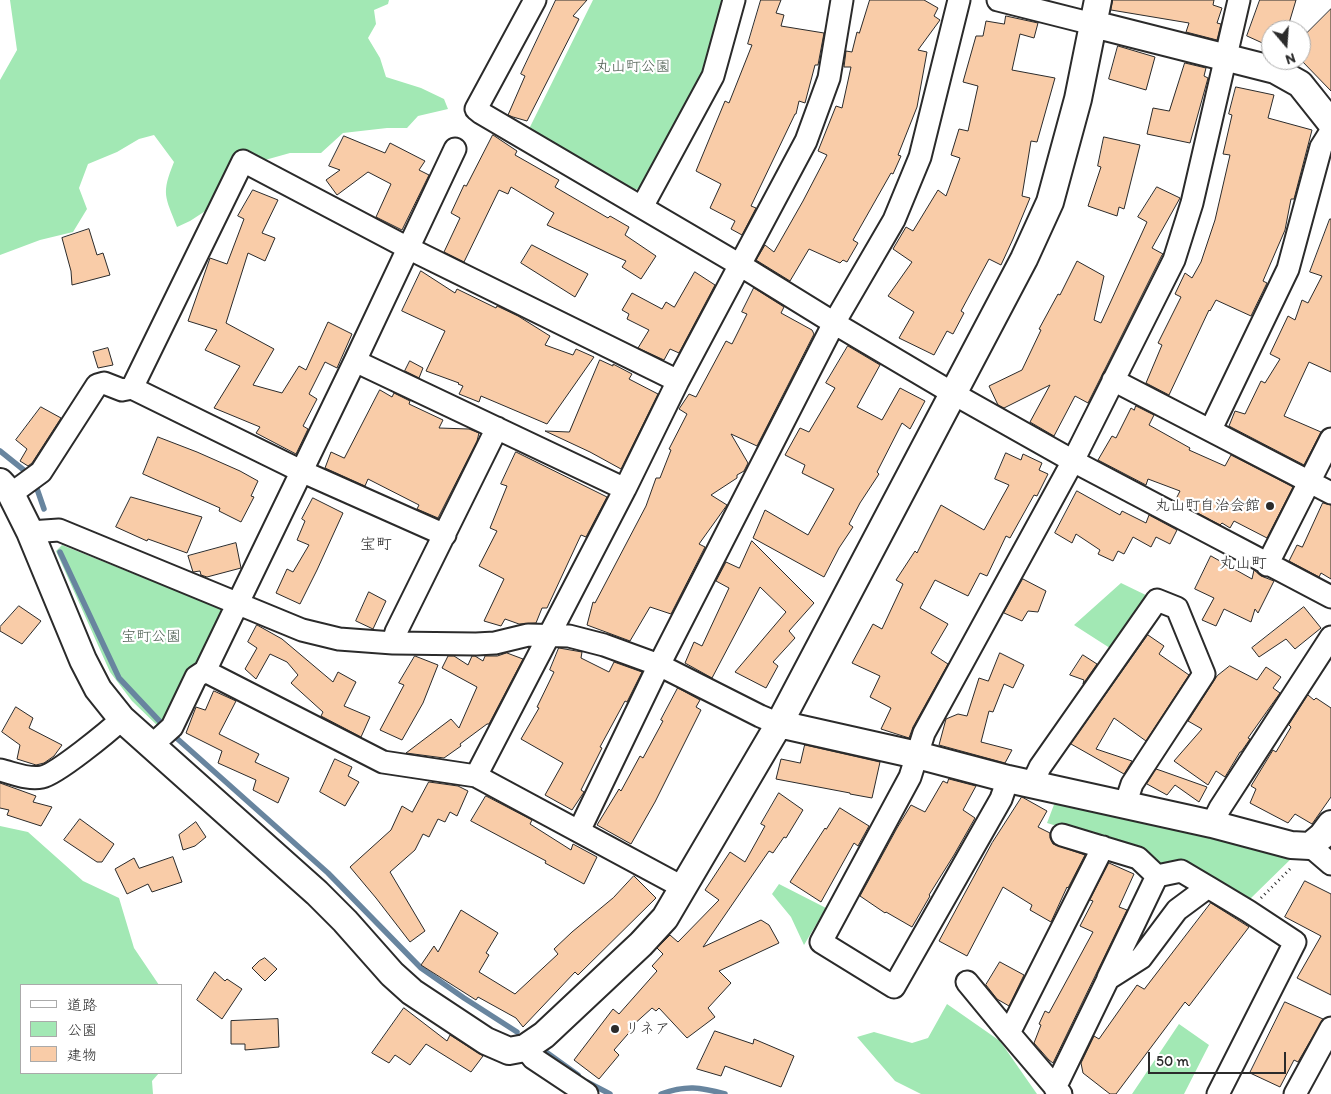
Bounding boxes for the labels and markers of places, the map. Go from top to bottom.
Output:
place label: 丸山町自治会館 [1155,497,1260,515]
marker: 丸山町自治会館 [1264,500,1276,512]
place label: リネア [625,1020,670,1038]
marker: リネア [609,1023,621,1035]

